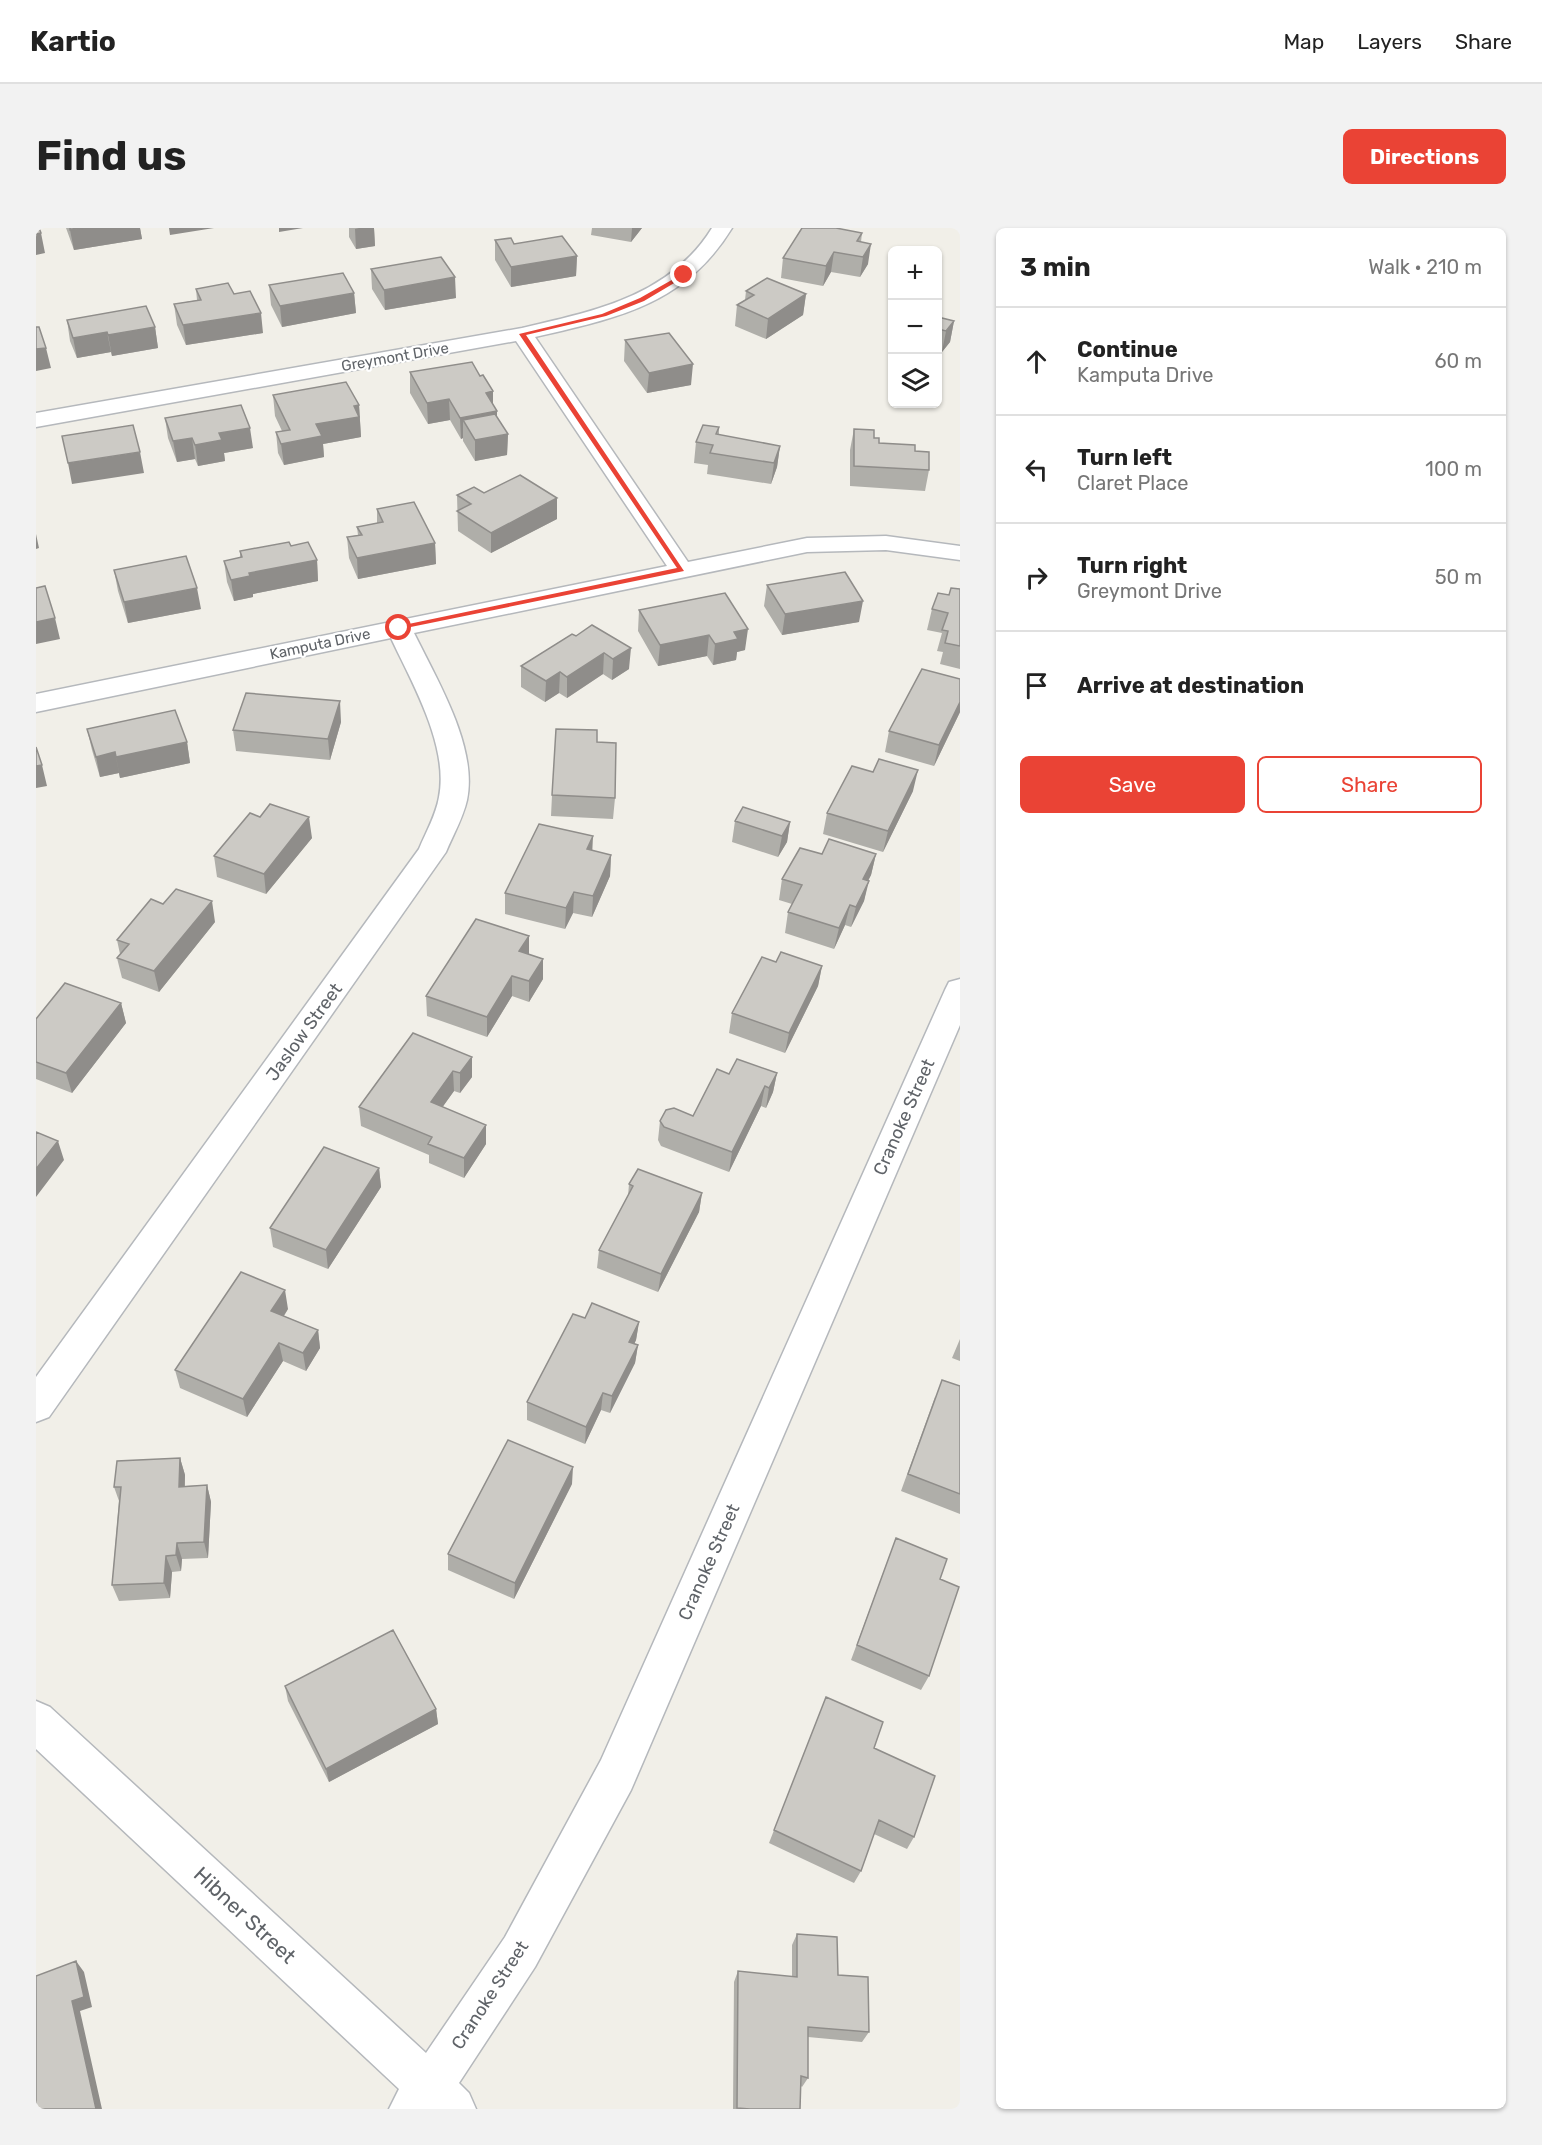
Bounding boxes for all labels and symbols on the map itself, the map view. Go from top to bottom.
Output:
route end [670,261,696,287]
street label: Greymont Drive [340,339,450,375]
route start [385,614,411,640]
street label: Kamputa Drive [268,625,372,663]
street label: Jaslow Street [261,979,347,1085]
street label: Cranoke Street [868,1055,940,1179]
street label: Cranoke Street [673,1500,745,1624]
street label: Hibner Street [189,1861,301,1969]
street label: Cranoke Street [447,1936,533,2054]

